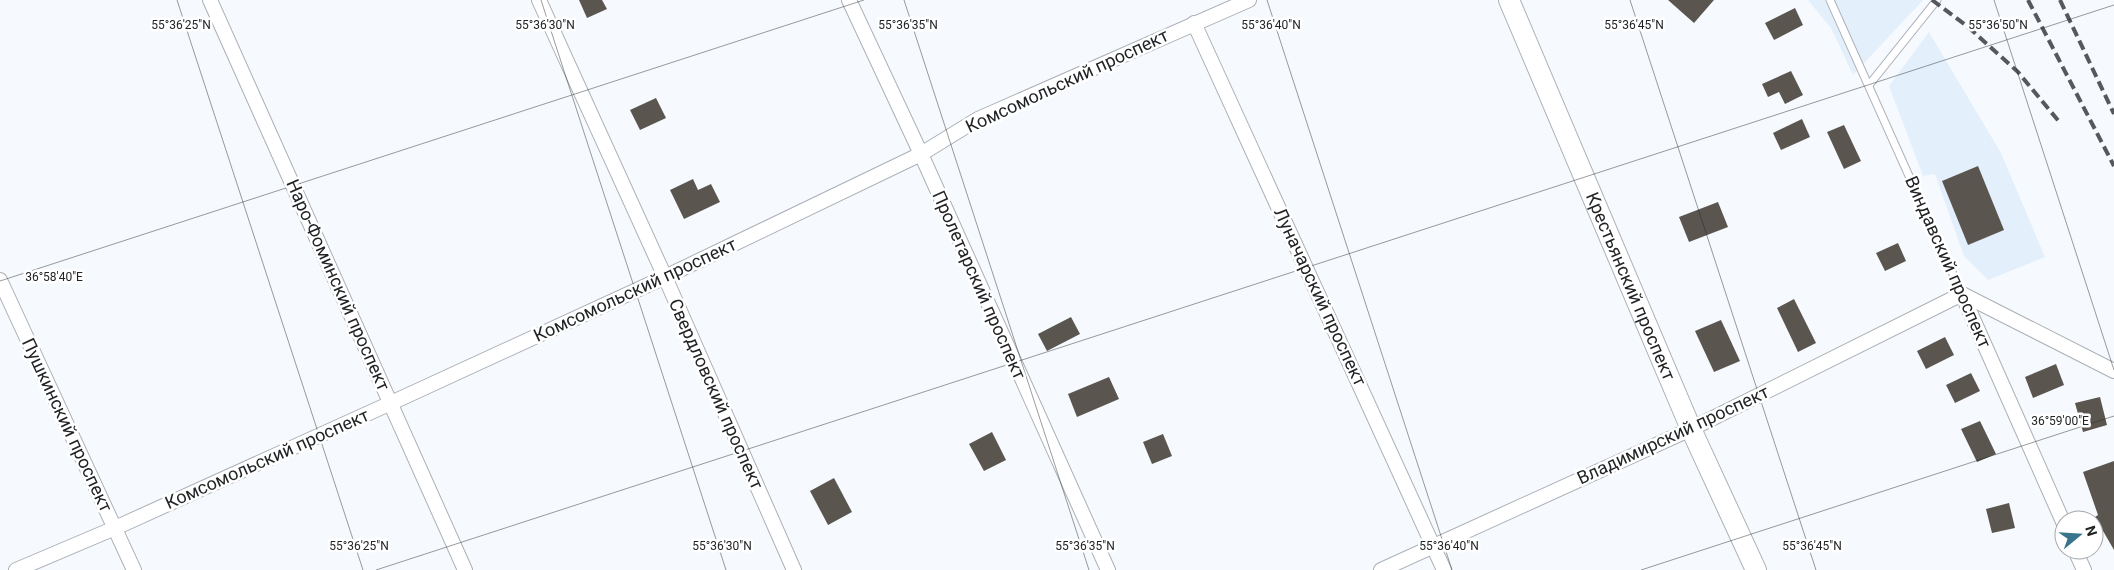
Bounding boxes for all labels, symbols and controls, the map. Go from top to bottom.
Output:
text: 55°36'25"N [151,18,211,32]
text: 55°36'30"N [515,18,575,32]
text: 55°36'35"N [878,18,938,32]
text: 55°36'40"N [1241,18,1301,32]
text: 55°36'45"N [1604,18,1664,32]
text: 55°36'50"N [1968,18,2028,32]
street label: Комсомольский проспект [962,24,1172,137]
street label: Виндавский проспект [1901,173,1996,351]
street label: Наро-Фоминский проспект [282,176,395,394]
street label: Пролетарский проспект [928,187,1031,383]
street label: Крестьянский проспект [1582,189,1680,384]
street label: Луначарский проспект [1270,204,1371,389]
street label: Комсомольский проспект [530,233,740,346]
text: 36°58'40"E [25,270,83,284]
street label: Свердловский проспект [665,295,768,493]
street label: Пушкинский проспект [18,335,117,515]
street label: Владимирский проспект [1573,381,1772,488]
street label: Комсомольский проспект [161,404,372,513]
text: 36°59'00"E [2031,414,2089,428]
north arrow [2054,510,2104,560]
text: N [2082,524,2101,538]
text: 55°36'25"N [329,539,389,553]
text: 55°36'30"N [692,539,752,553]
text: 55°36'35"N [1055,539,1115,553]
text: 55°36'40"N [1419,539,1479,553]
text: 55°36'45"N [1782,539,1842,553]

